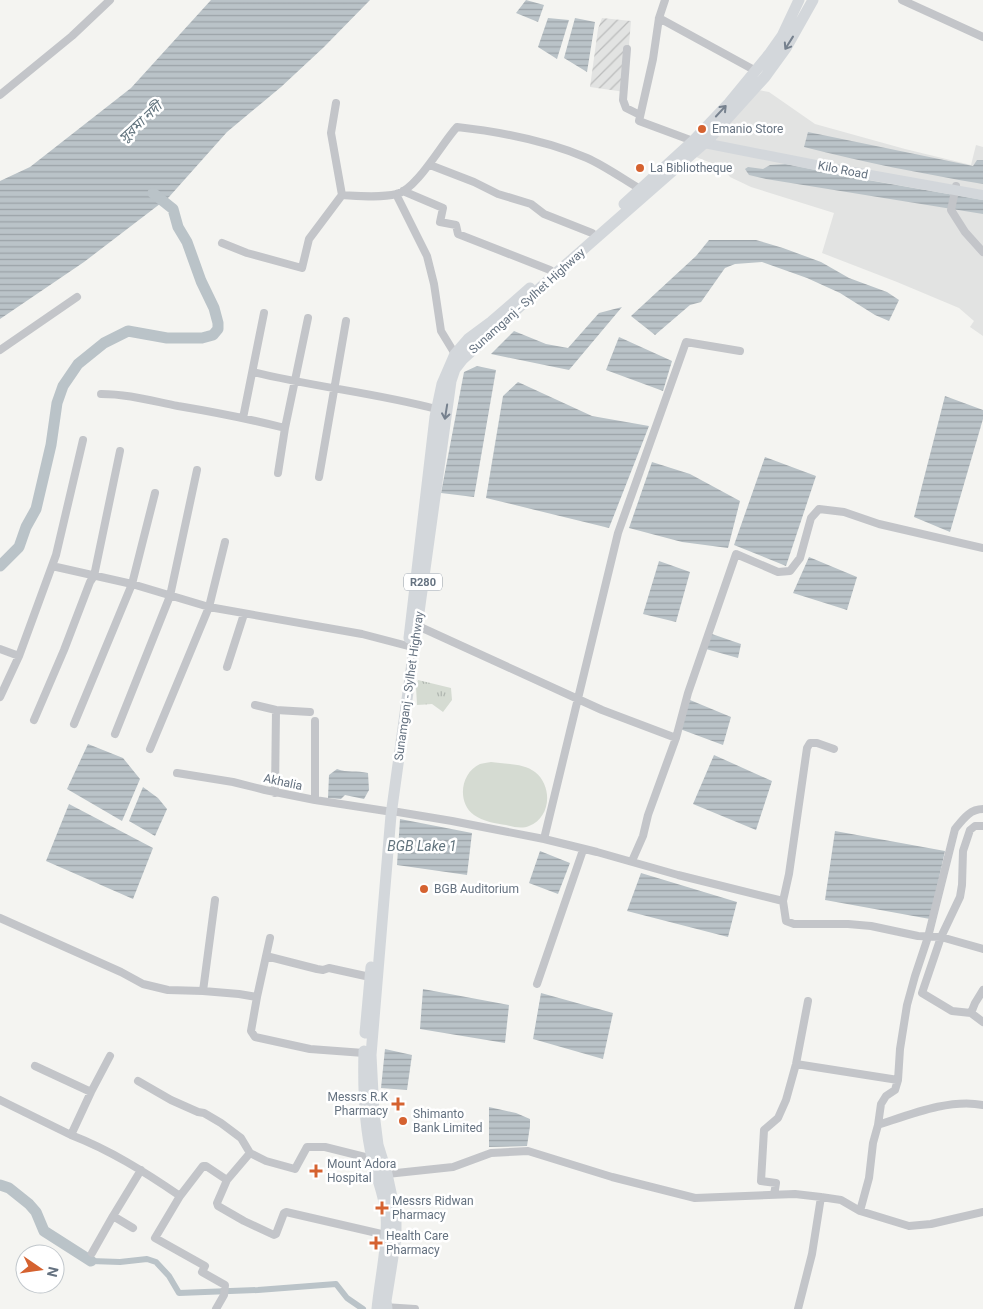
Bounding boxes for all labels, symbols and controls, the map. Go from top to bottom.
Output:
one-way arrow [784,35,794,49]
water label: সুরমা নদী [115,96,168,147]
one-way arrow [715,105,727,118]
place label: Emanio Store [712,122,783,136]
marker: Emanio Store [696,123,708,135]
street label: Kilo Road [817,158,869,182]
place label: La Bibliotheque [650,161,732,175]
marker: La Bibliotheque [634,162,646,174]
street label: Sunamganj - Sylhet Highway [466,245,588,357]
one-way arrow [441,403,451,419]
road number: R280 [404,574,442,590]
street label: Sunamganj - Sylhet Highway [392,610,426,762]
street label: Akhalia [262,771,304,793]
water label: BGB Lake 1 [387,838,457,854]
place label: BGB Auditorium [434,882,519,896]
marker: BGB Auditorium [418,883,430,895]
place label: Messrs R.K Pharmacy [327,1090,388,1118]
marker: Messrs R.K Pharmacy [392,1098,404,1110]
place label: Shimanto Bank Limited [413,1107,483,1135]
marker: Shimanto Bank Limited [397,1115,409,1127]
place label: Mount Adora Hospital [327,1157,396,1185]
marker: Mount Adora Hospital [309,1164,323,1178]
place label: Messrs Ridwan Pharmacy [392,1194,474,1222]
marker: Messrs Ridwan Pharmacy [376,1202,388,1214]
place label: Health Care Pharmacy [386,1229,449,1257]
marker: Health Care Pharmacy [370,1237,382,1249]
north arrow [15,1244,65,1294]
text: N [44,1265,62,1279]

